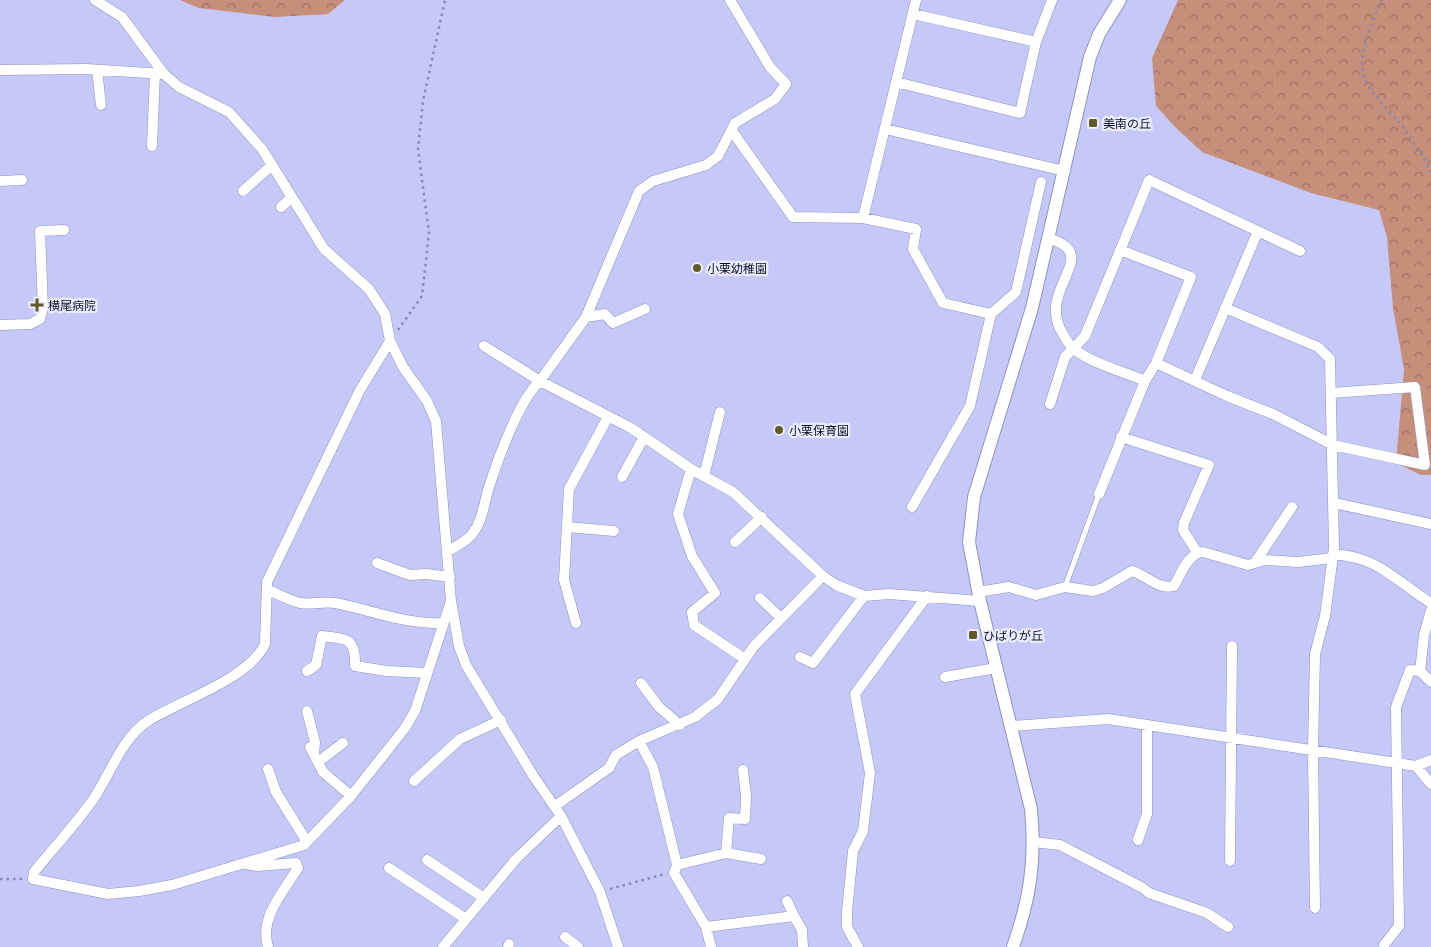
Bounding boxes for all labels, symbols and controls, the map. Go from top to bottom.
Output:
place label: 美南の丘 [1103,115,1151,132]
marker: 美南の丘 [1087,117,1099,129]
place label: 小栗幼稚園 [707,260,767,277]
marker: 小栗幼稚園 [691,262,703,274]
place label: 横尾病院 [48,297,96,314]
marker: 横尾病院 [30,298,44,312]
place label: 小栗保育園 [789,422,849,439]
marker: 小栗保育園 [773,424,785,436]
place label: ひばりが丘 [983,627,1043,644]
marker: ひばりが丘 [967,629,979,641]

